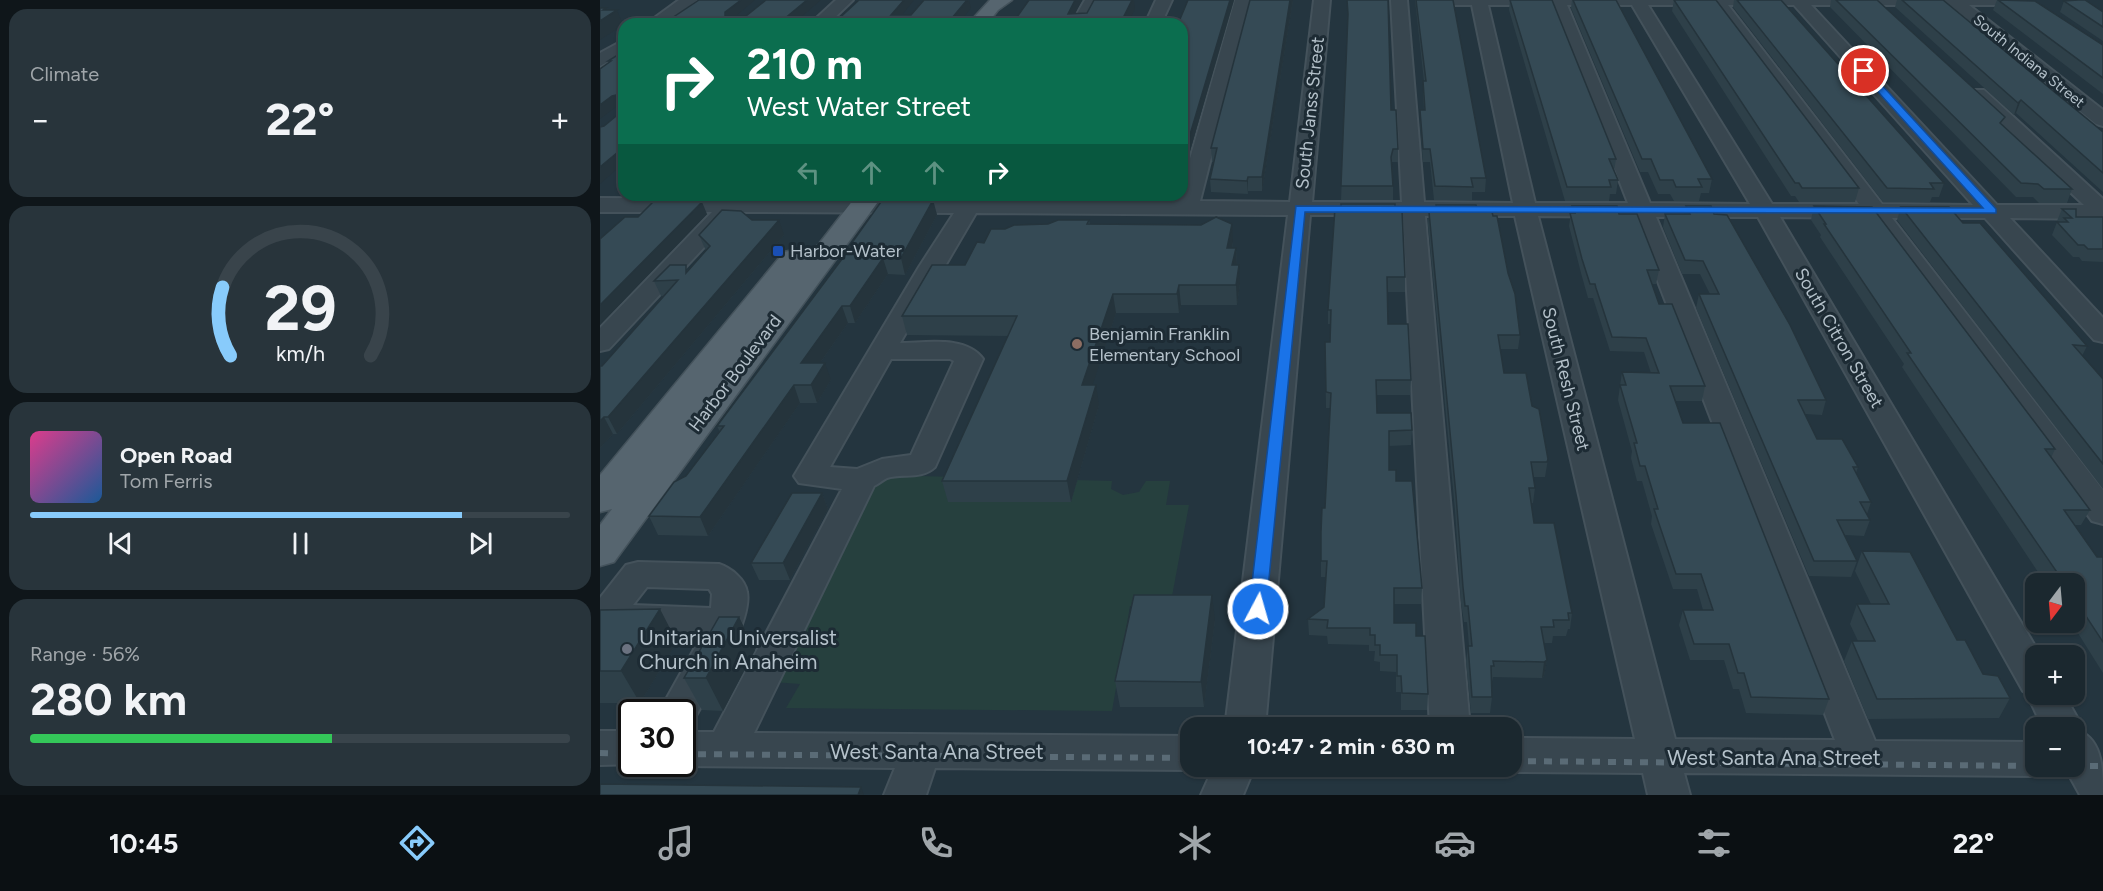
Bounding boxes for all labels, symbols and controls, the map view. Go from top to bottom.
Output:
street label: South Indiana Street [1970,11,2089,112]
street label: South Janss Street [1291,36,1329,190]
text: 210 m [747,39,863,90]
icon: right [648,42,726,120]
pin [1838,45,1889,96]
icon: arrive [1847,54,1880,87]
text: Climate [30,62,99,86]
text: West Water Street [747,90,971,123]
text: 22° [265,92,335,146]
text: − [30,100,51,139]
text: + [549,100,570,139]
icon: left [792,156,825,189]
icon: ahead [855,156,888,189]
icon: ahead [918,156,951,189]
icon: right [981,156,1014,189]
place label: Harbor-Water [790,240,902,262]
marker: Harbor-Water [771,244,785,258]
street label: South Citron Street [1790,264,1888,412]
text: 29 [264,271,336,346]
street label: South Resh Street [1538,305,1595,453]
street label: Harbor Boulevard [684,310,786,436]
place label: Benjamin Franklin Elementary School [1089,323,1240,366]
marker: Benjamin Franklin Elementary School [1070,337,1084,351]
text: km/h [276,342,324,367]
text: Open Road [120,442,232,469]
text: Tom Ferris [120,469,213,493]
icon: previous [104,527,137,560]
icon: pause [284,527,317,560]
icon: next [464,527,497,560]
north arrow [2025,573,2085,633]
map controls [2025,573,2085,777]
position arrow [1226,577,1290,641]
place label: Unitarian Universalist Church in Anaheim [639,625,837,674]
text: Range · 56% [30,642,140,666]
marker: Unitarian Universalist Church in Anaheim [620,642,634,656]
button: + [2025,645,2085,705]
text: 280 km [30,672,187,726]
speed limit sign: 30 [618,699,696,777]
button: − [2025,717,2085,777]
text: 10:47 · 2 min · 630 m [1247,733,1455,760]
street label: West Santa Ana Street [830,739,1044,764]
street label: West Santa Ana Street [1667,745,1881,770]
icon: directions [396,822,438,864]
icon: music [655,822,697,864]
icon: phone [915,822,957,864]
icon: climate [1174,822,1216,864]
icon: car [1434,822,1476,864]
icon: filters [1693,822,1735,864]
text: 10:45 [109,827,179,860]
text: 22° [1953,827,1994,860]

